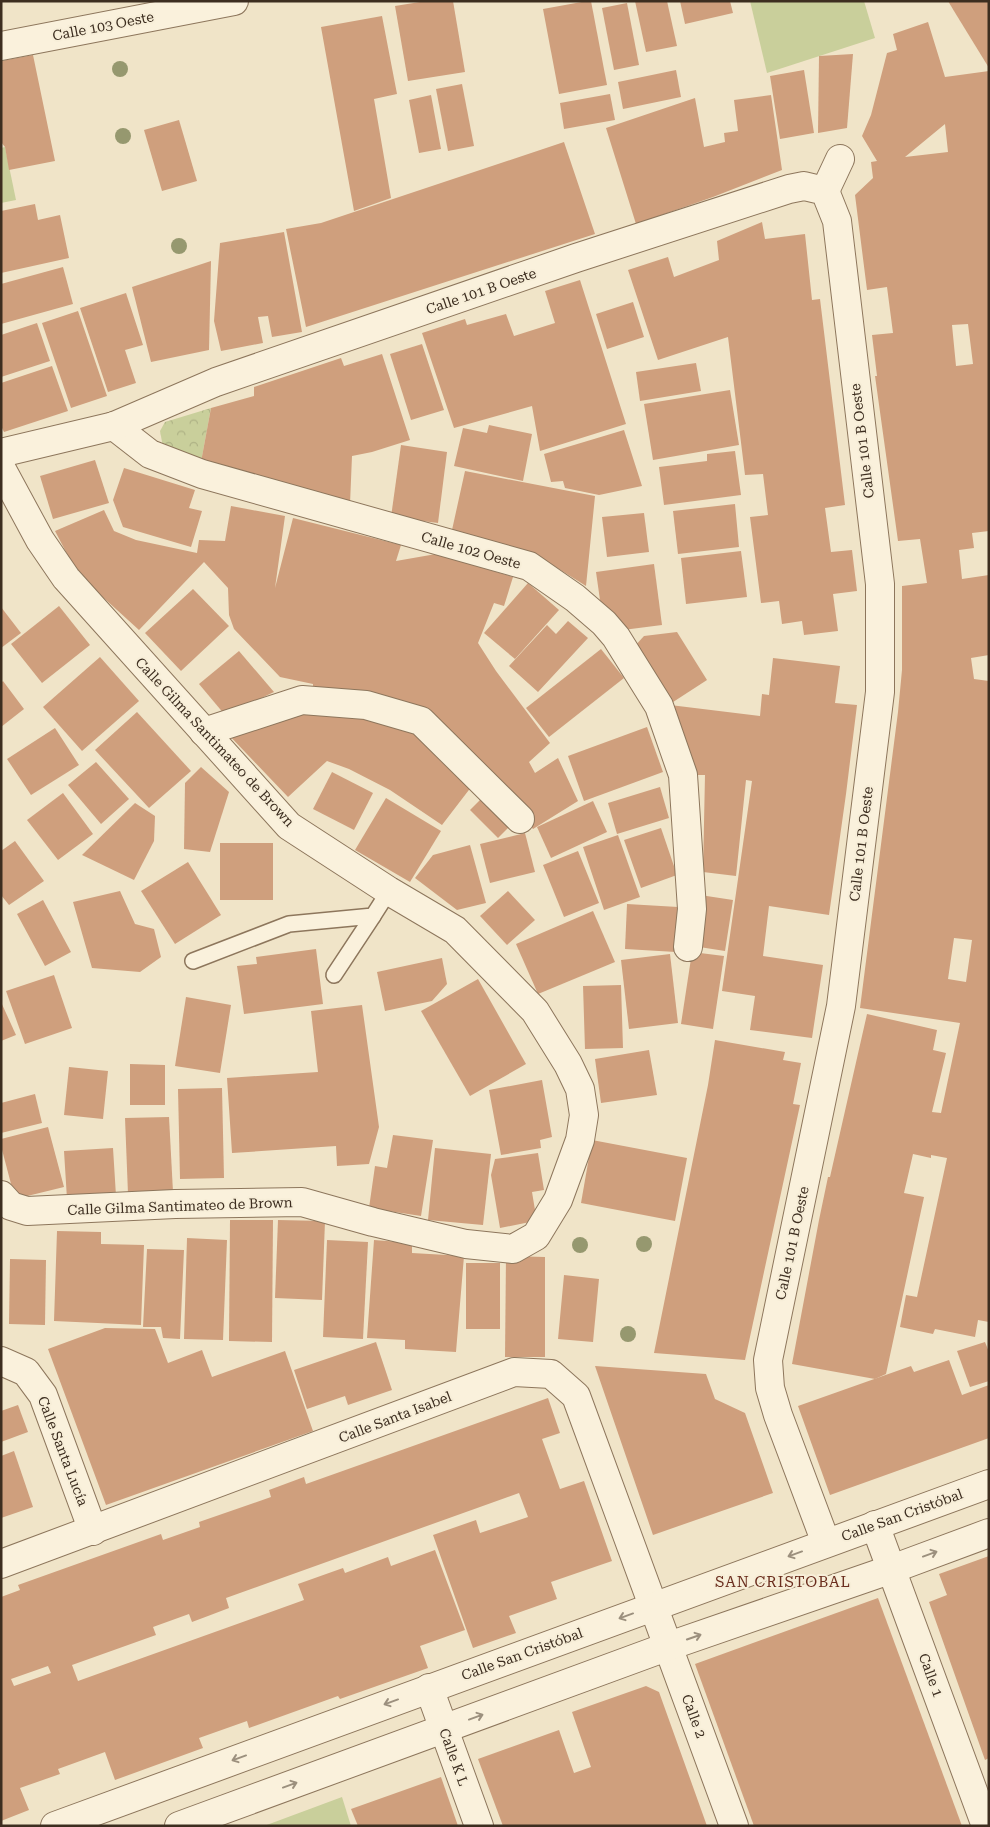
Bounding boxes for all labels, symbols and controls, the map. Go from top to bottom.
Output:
street label: Calle 103 Oeste [51,8,155,44]
street label: Calle 101 B Oeste [424,264,539,317]
street label: Calle 101 B Oeste [847,382,877,499]
street label: Calle 102 Oeste [419,528,523,572]
street label: Calle Gilma Santimateo de Brown [132,654,298,830]
street label: Calle 101 B Oeste [846,785,876,902]
street label: Calle 101 B Oeste [772,1184,812,1301]
street label: Calle Gilma Santimateo de Brown [67,1194,293,1218]
street label: Calle Santa Isabel [336,1388,454,1446]
street label: Calle Santa Lucía [35,1394,91,1509]
street label: Calle San Cristóbal [839,1485,965,1544]
one-way arrow [922,1549,937,1558]
one-way arrow [788,1550,803,1559]
district label: SAN CRISTOBAL [715,1573,851,1591]
one-way arrow [619,1612,634,1621]
street label: Calle San Cristóbal [459,1624,585,1683]
one-way arrow [686,1632,702,1642]
street label: Calle 1 [916,1651,946,1699]
street label: Calle 2 [679,1692,709,1740]
one-way arrow [384,1698,399,1707]
one-way arrow [467,1712,483,1721]
street label: Calle K L [436,1726,472,1788]
one-way arrow [231,1754,247,1763]
one-way arrow [282,1780,297,1789]

